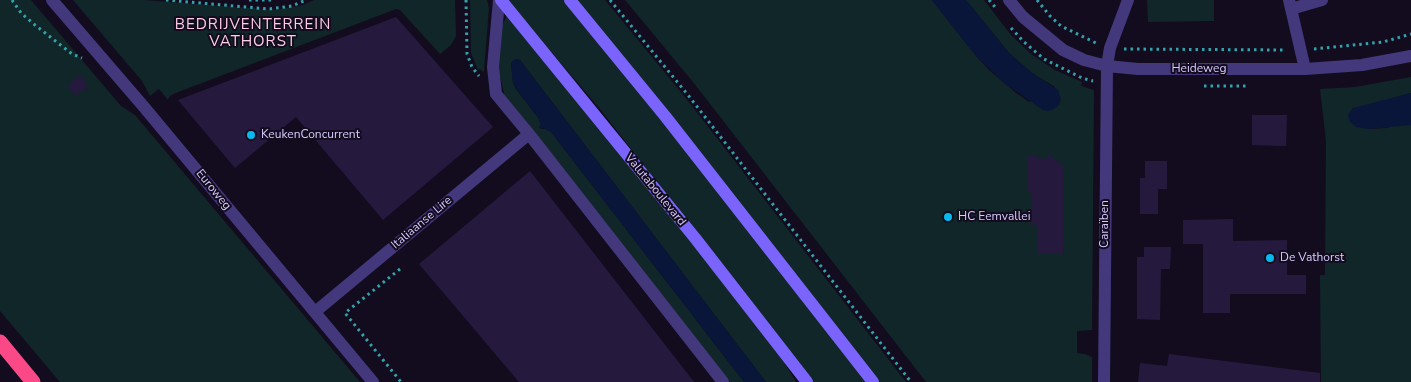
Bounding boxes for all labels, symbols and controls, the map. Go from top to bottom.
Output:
district label: BEDRIJVENTERREIN VATHORST [173,16,333,51]
street label: Heideweg [1171,62,1227,76]
place label: KeukenConcurrent [261,128,360,142]
marker: KeukenConcurrent [245,129,257,141]
street label: Valutaboulevard [622,151,688,229]
street label: Euroweg [192,167,234,213]
street label: Italiaanse Lire [389,193,455,253]
street label: Caraïben [1098,200,1112,248]
place label: HC Eemvallei [958,210,1030,224]
marker: HC Eemvallei [942,211,954,223]
place label: De Vathorst [1280,251,1344,265]
marker: De Vathorst [1264,252,1276,264]

